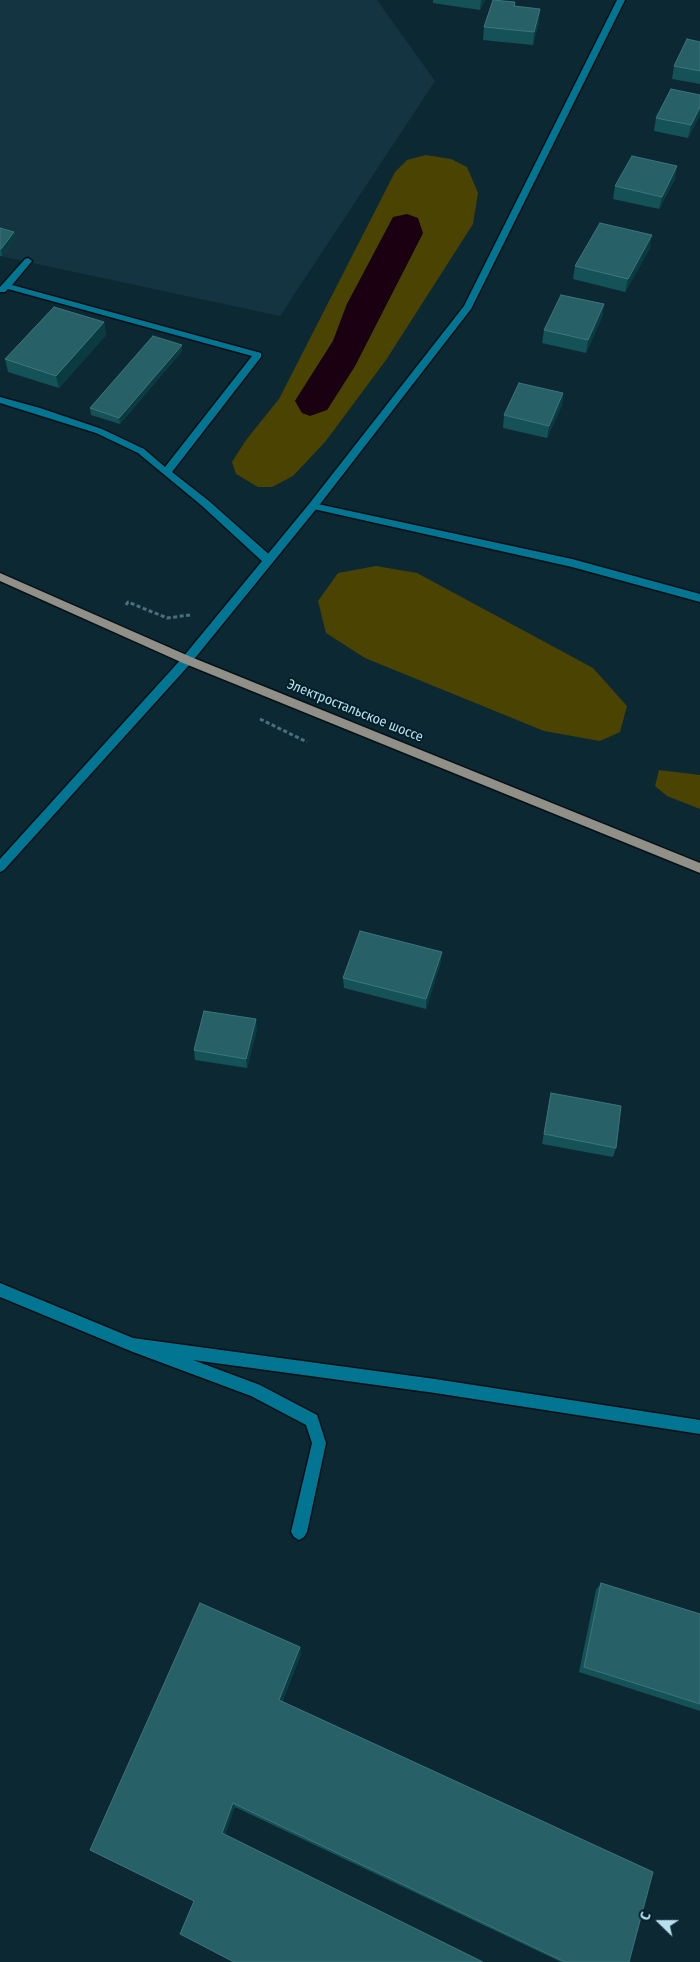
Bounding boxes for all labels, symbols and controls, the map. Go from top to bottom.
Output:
street label: Электростальское шоссе [285,676,425,746]
north arrow [635,1897,685,1947]
text: С [636,1910,655,1923]

